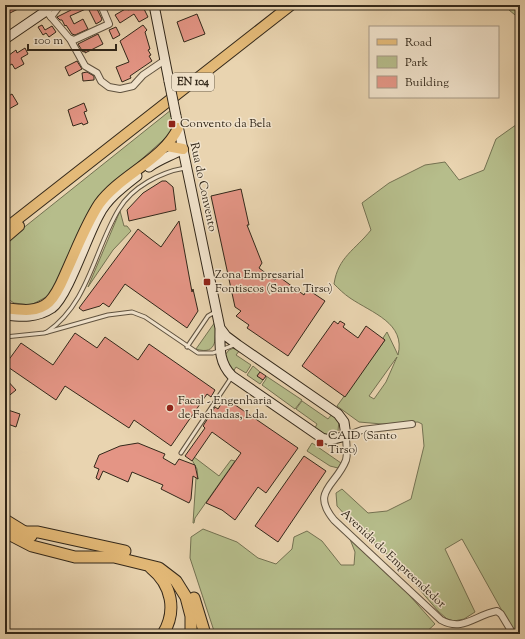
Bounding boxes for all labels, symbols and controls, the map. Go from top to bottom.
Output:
scale bar [28,26,116,52]
legend [369,26,499,98]
text: 100 m [34,32,63,50]
text: Road [405,34,432,52]
text: Park [405,54,428,72]
road number: EN 104 [172,73,214,91]
text: Building [405,74,449,92]
place label: Convento da Bela [180,115,272,133]
marker: Convento da Bela [167,119,177,129]
street label: Rua do Convento [185,141,221,234]
place label: Zona Empresarial Fontiscos (Santo Tirso) [215,266,333,298]
marker: Zona Empresarial Fontiscos (Santo Tirso) [202,277,212,287]
place label: Facal - Engenharia de Fachadas, Lda. [178,392,272,424]
marker: Facal - Engenharia de Fachadas, Lda. [165,403,175,413]
place label: CAID (Santo Tirso) [328,427,397,459]
marker: CAID (Santo Tirso) [315,438,325,448]
street label: Avenida do Empreendedor [336,505,450,613]

